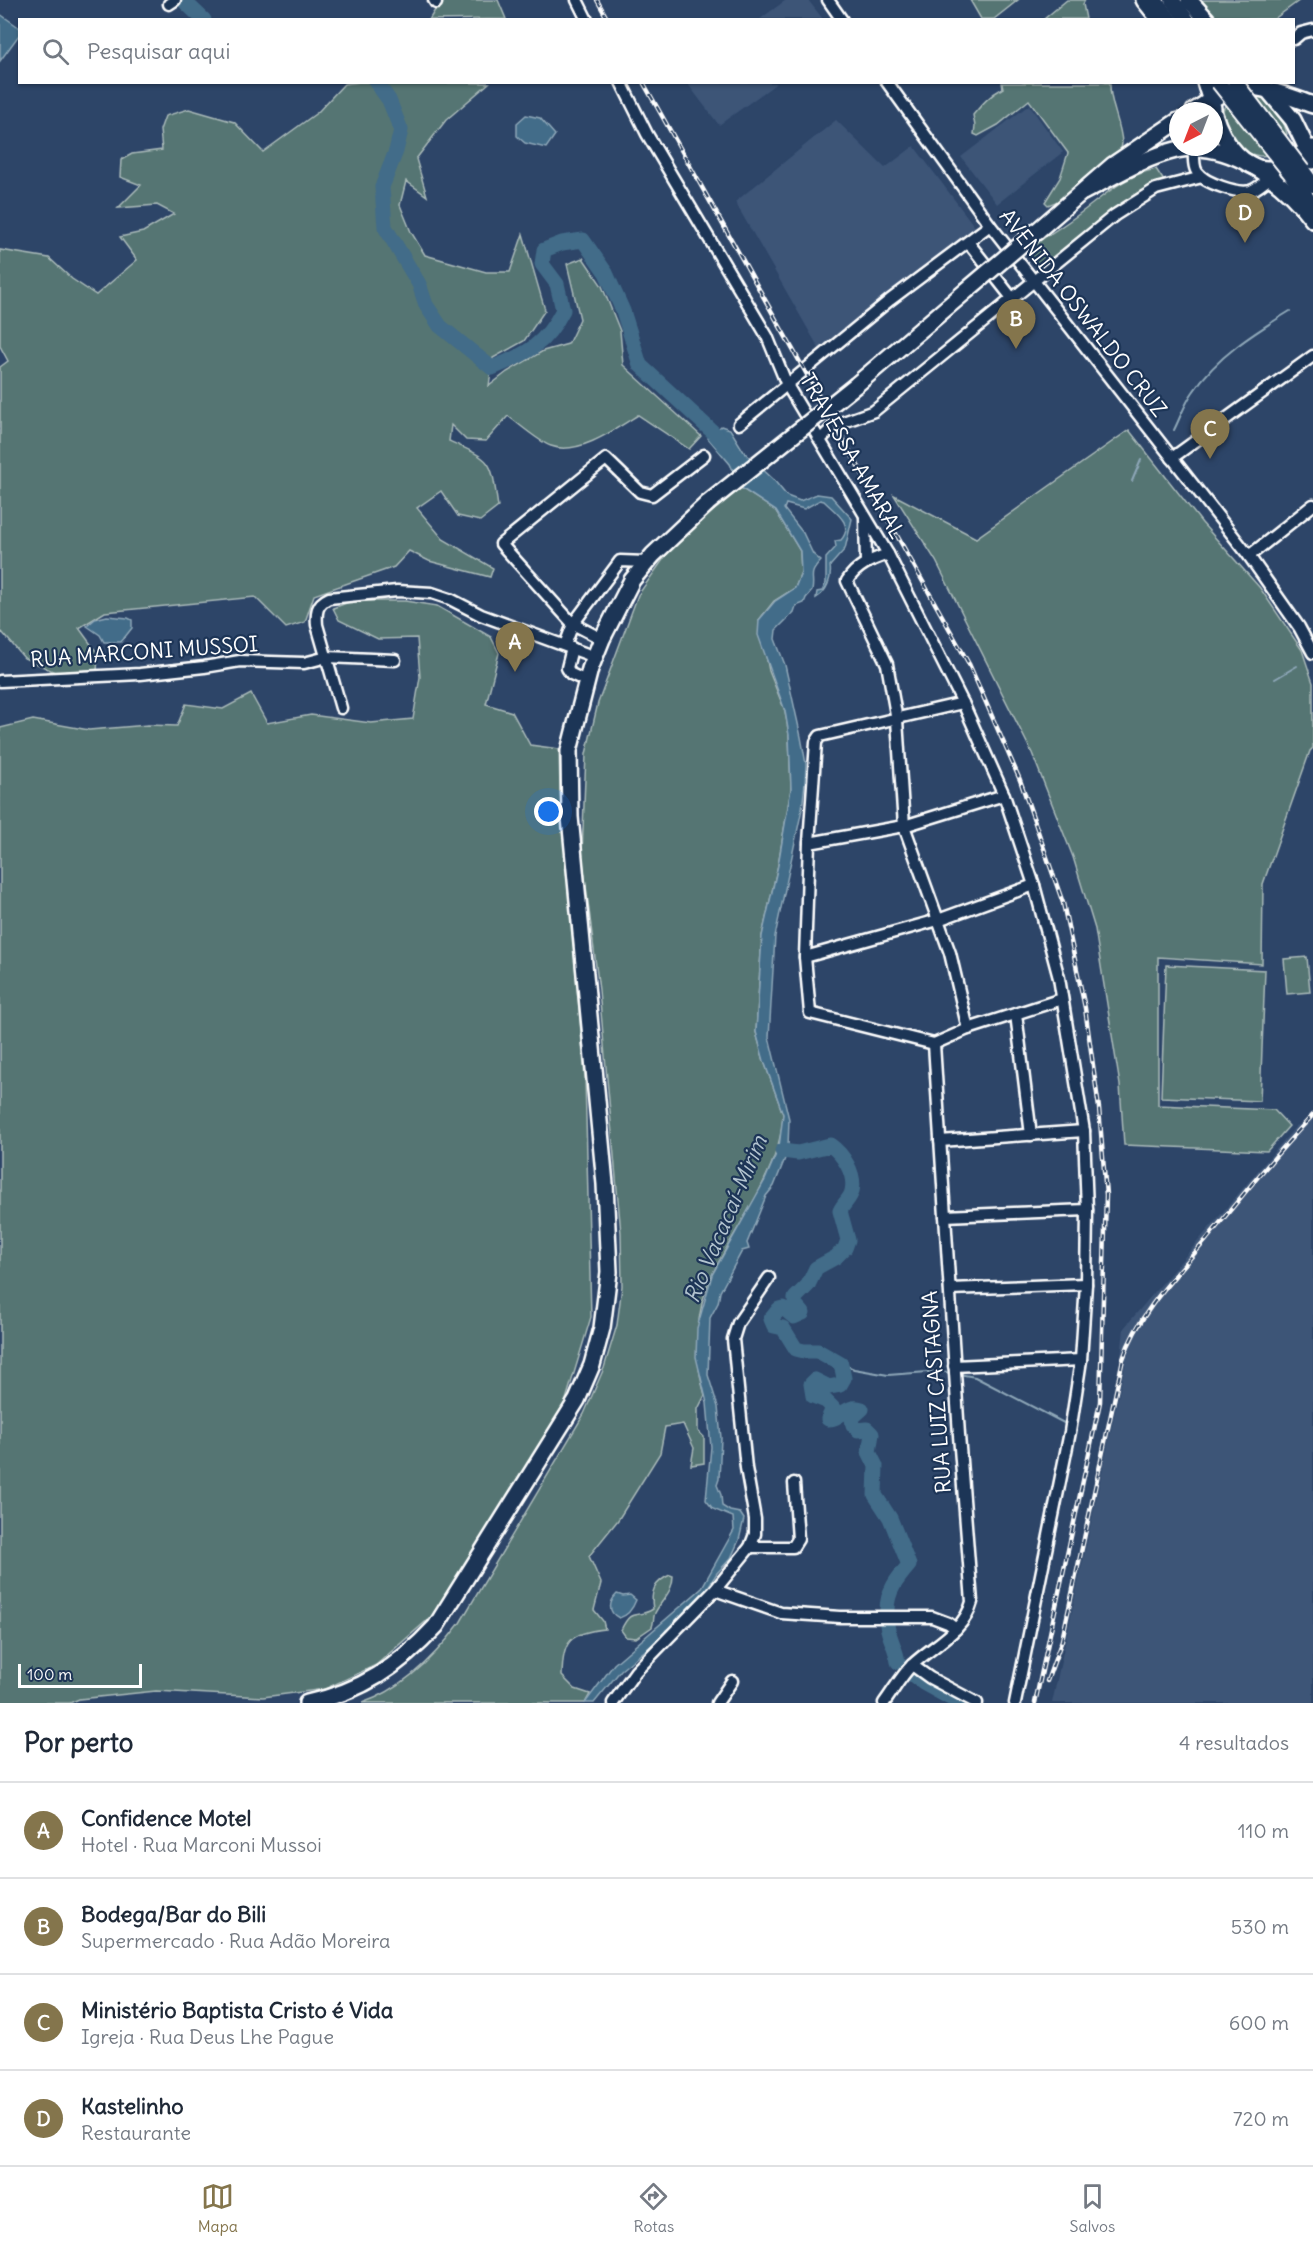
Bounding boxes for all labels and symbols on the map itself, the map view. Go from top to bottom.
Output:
north arrow [1169,102,1223,156]
pin: D [1226,194,1264,243]
street label: AVENIDA OSWALDO CRUZ [994,203,1173,422]
pin: B [996,300,1036,349]
street label: TRAVESSA AMARAL [794,368,911,543]
pin: C [1190,410,1230,459]
pin: A [496,622,534,672]
street label: RUA MARCONI MUSSOI [29,630,259,673]
your location [534,797,563,826]
water label: Rio Vacacaí-Mirim [677,1130,773,1307]
street label: RUA LUIZ CASTAGNA [916,1290,957,1494]
scale bar [18,1661,142,1688]

